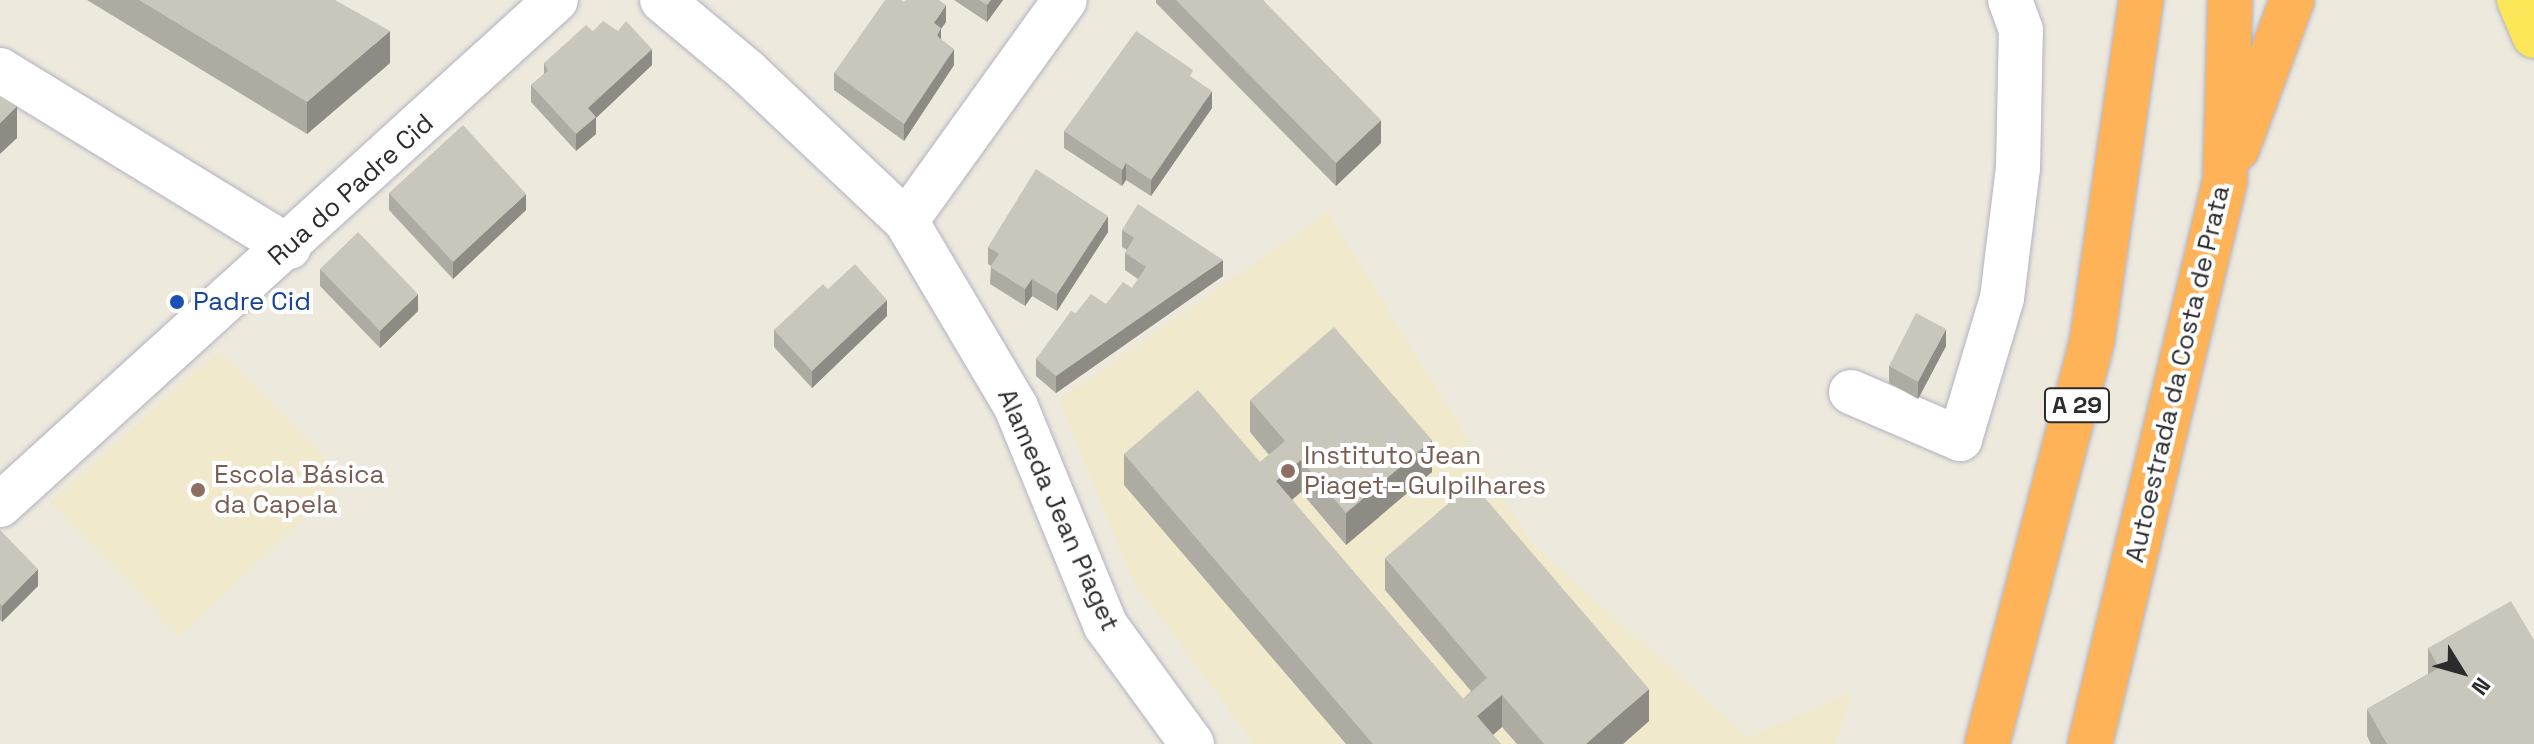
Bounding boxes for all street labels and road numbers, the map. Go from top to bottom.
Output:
street label: Rua do Padre Cid [262,108,440,272]
street label: Autoestrada da Costa de Prata [2119,183,2237,565]
street label: Alameda Jean Piaget [991,384,1125,636]
road number: A 29 [2043,385,2111,425]

